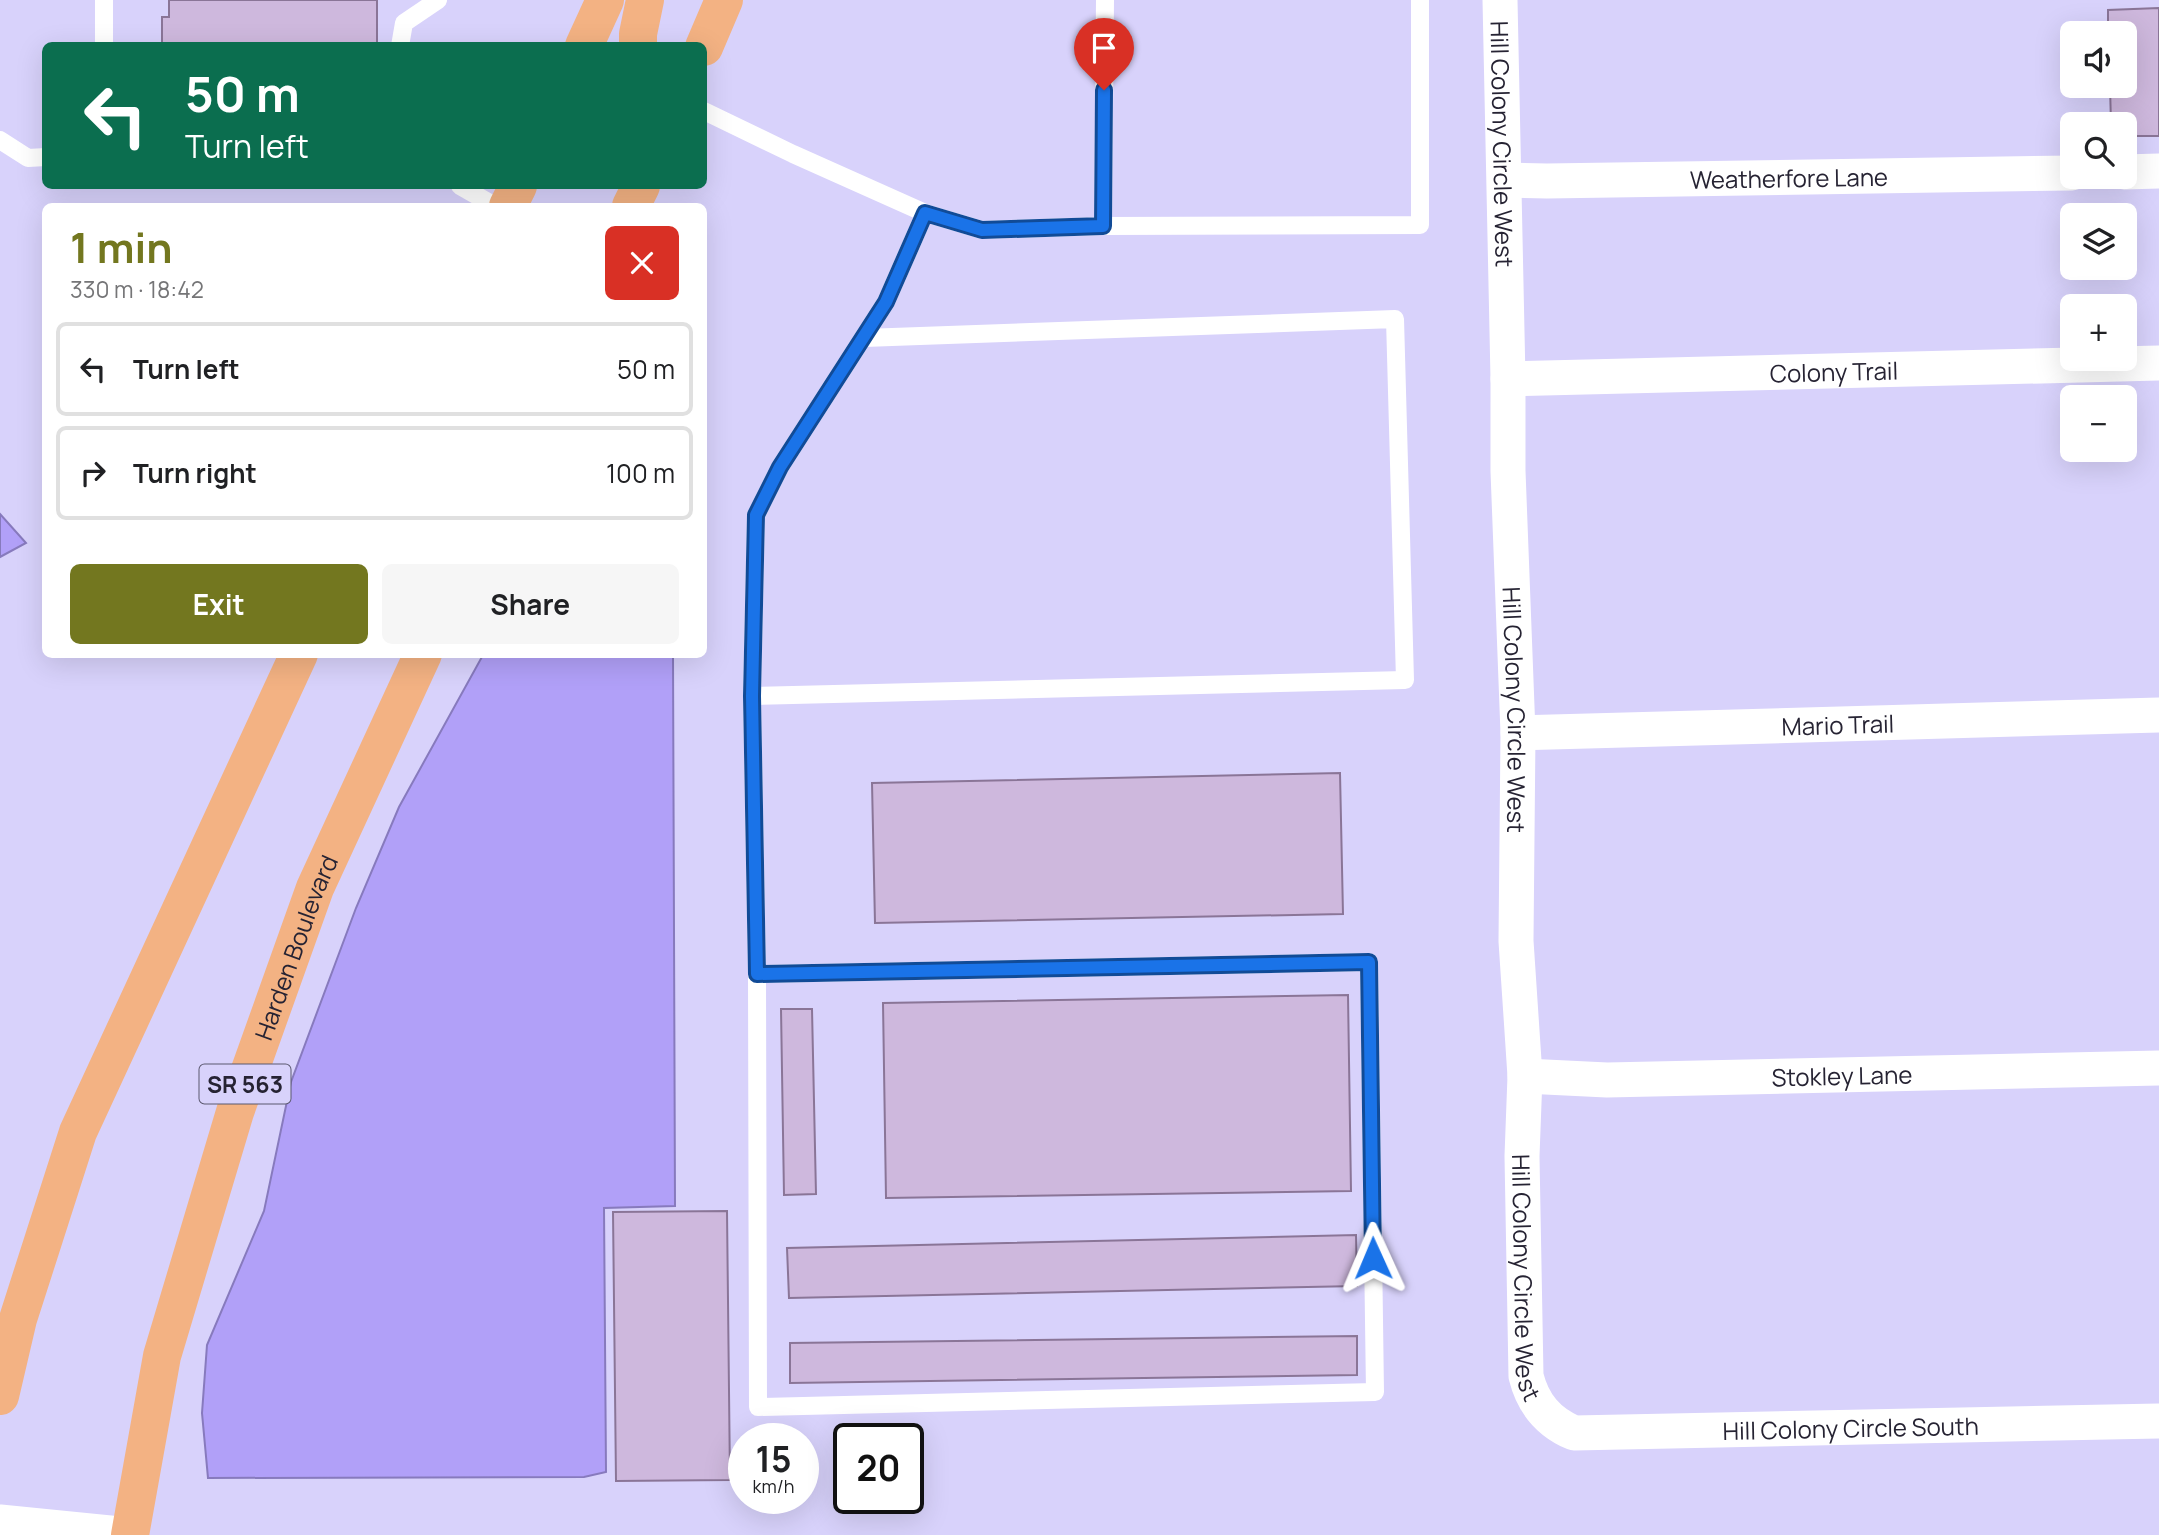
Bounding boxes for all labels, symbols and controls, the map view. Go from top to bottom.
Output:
pin [1074,18,1134,90]
street label: Hill Colony Circle West [1484,20,1522,268]
map controls [2060,21,2137,462]
button: sound [2060,21,2137,98]
icon: arrive [1085,29,1123,67]
text: 50 m [185,60,300,127]
icon: left [70,70,161,161]
button: search [2060,112,2137,189]
text: Turn left [185,124,309,168]
street label: Weatherfore Lane [1690,159,1888,195]
button: layers [2060,203,2137,280]
text: 1 min [70,218,173,276]
button: close [605,226,679,300]
text: 330 m · 18:42 [70,273,204,305]
button: + [2060,294,2137,371]
icon: left [74,350,112,388]
text: Turn left [133,351,240,387]
text: 50 m [617,351,675,387]
street label: Colony Trail [1769,353,1898,389]
button: − [2060,385,2137,462]
icon: right [74,454,112,492]
text: Turn right [133,455,257,491]
text: 100 m [606,455,675,491]
button: Exit [70,564,368,644]
button: Share [382,564,679,644]
street label: Hill Colony Circle West [1496,586,1535,833]
street label: Mario Trail [1781,706,1895,742]
street label: Harden Boulevard [246,849,345,1044]
street label: Stokley Lane [1771,1057,1913,1093]
road number: SR 563 [200,1064,290,1104]
street label: Hill Colony Circle West [1505,1154,1550,1406]
position arrow [1336,1221,1410,1295]
street label: Hill Colony Circle South [1722,1408,1979,1446]
speed limit sign: 20 [833,1423,924,1514]
text: 15 [756,1435,791,1483]
text: km/h [753,1474,794,1498]

